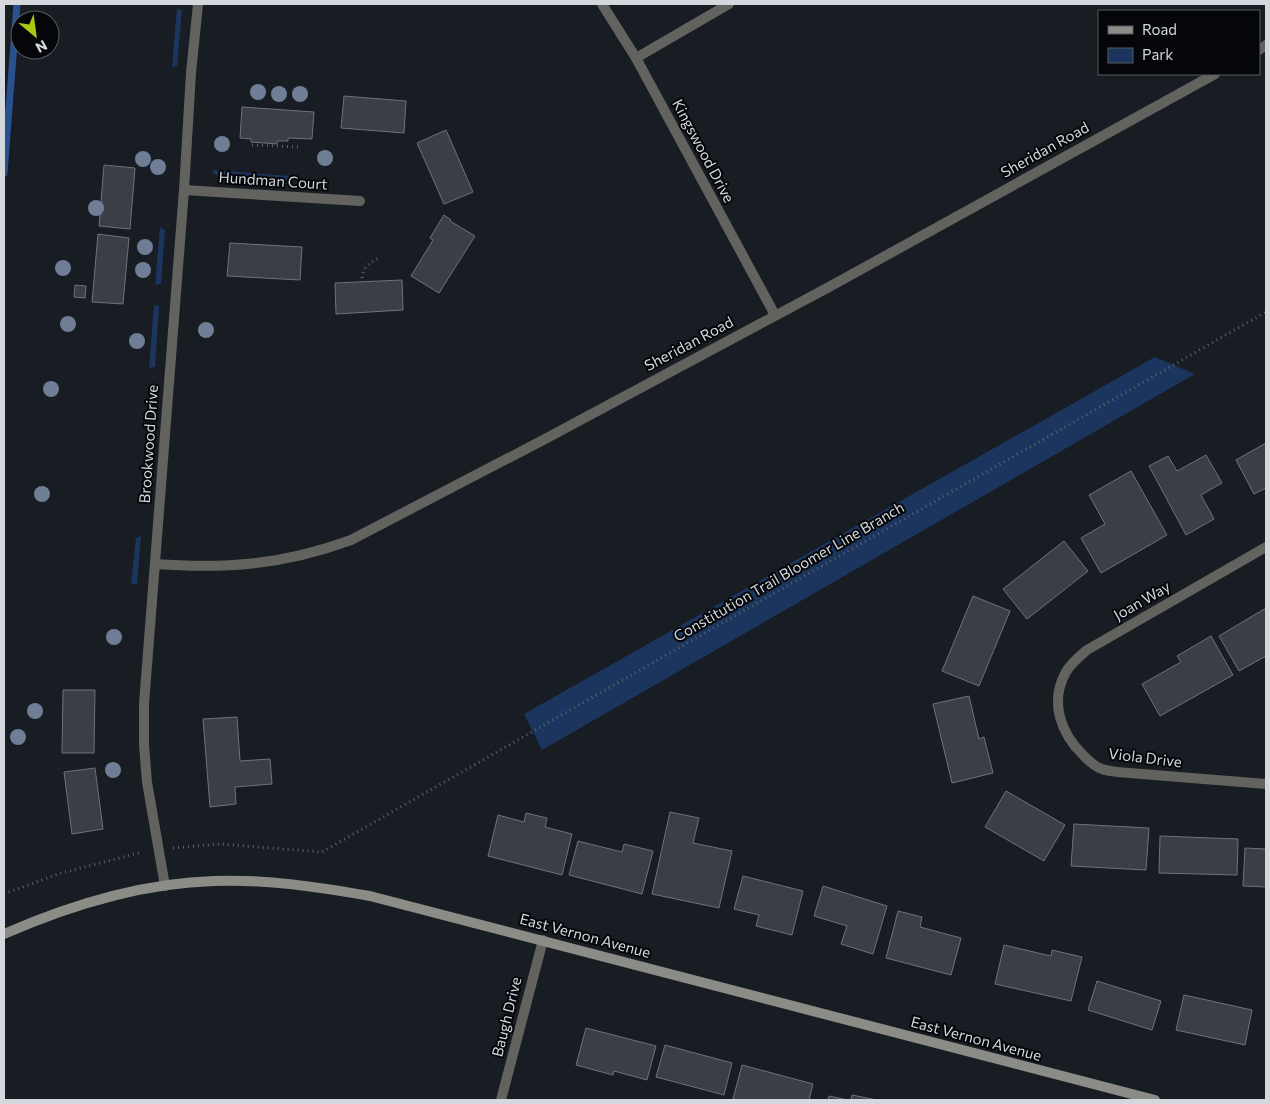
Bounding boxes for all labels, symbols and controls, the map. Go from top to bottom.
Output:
north arrow [10,10,60,60]
legend [1098,10,1260,75]
text: Road [1142,20,1177,38]
text: N [33,37,50,57]
text: Park [1142,45,1173,63]
street label: Kingswood Drive [669,96,739,205]
street label: Sheridan Road [997,117,1092,181]
street label: Hundman Court [218,167,328,193]
street label: Sheridan Road [641,312,736,374]
street label: Brookwood Drive [135,384,161,504]
street label: Constitution Trail Bloomer Line Branch [670,498,907,645]
street label: Joan Way [1110,577,1173,624]
street label: Viola Drive [1107,744,1183,770]
street label: East Vernon Avenue [518,909,653,961]
street label: Baugh Drive [487,975,525,1059]
street label: East Vernon Avenue [909,1012,1044,1064]

